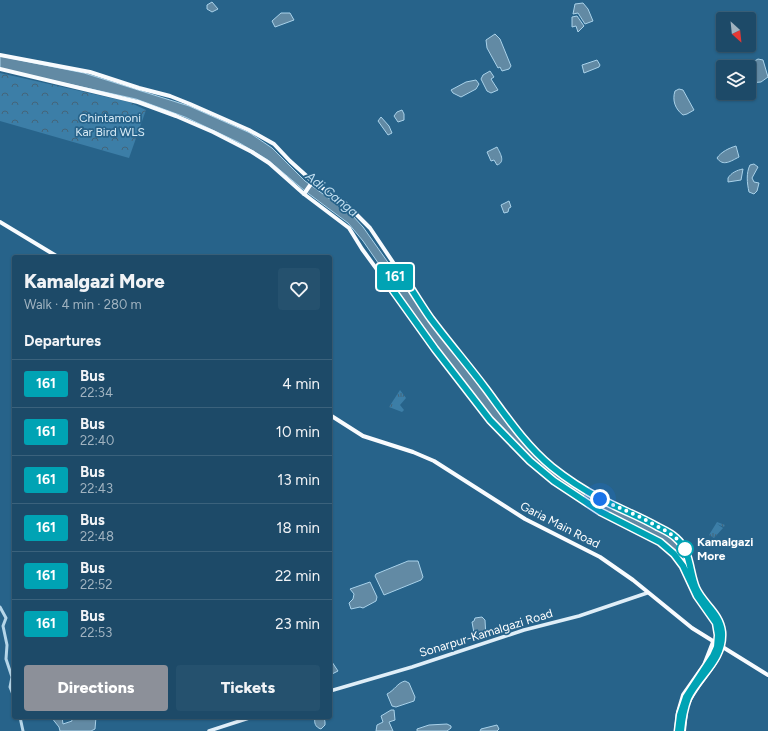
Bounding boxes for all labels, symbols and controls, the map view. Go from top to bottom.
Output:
north arrow [716,12,756,52]
map controls [716,12,756,100]
button: layers [716,60,756,100]
park label: Chintamoni Kar Bird WLS [75,111,145,139]
water label: Adi Ganga [302,168,361,220]
line badge: 161 [372,264,418,290]
button: heart [278,268,320,310]
text: 161 [385,268,405,285]
text: Kamalgazi More [24,270,165,293]
text: Walk · 4 min · 280 m [24,297,142,312]
text: Departures [24,332,101,350]
text: Bus [80,367,105,385]
text: 161 [36,375,56,392]
text: 4 min [282,375,320,393]
text: 22:34 [80,385,113,400]
text: Bus [80,415,105,433]
text: 161 [36,423,56,440]
text: 10 min [276,423,320,441]
text: 22:40 [80,433,114,448]
text: Bus [80,463,105,481]
text: 161 [36,471,56,488]
text: 13 min [277,471,320,489]
text: 22:43 [80,481,113,496]
your location [590,489,610,509]
street label: Garia Main Road [518,499,602,551]
text: Bus [80,511,105,529]
text: 161 [36,519,56,536]
text: 18 min [276,519,320,537]
text: 22:48 [80,529,114,544]
place label: Kamalgazi More [697,535,753,563]
marker: Kamalgazi More [676,540,694,558]
text: Bus [80,559,105,577]
text: 161 [36,567,56,584]
text: 22 min [275,567,320,585]
text: 22:52 [80,577,113,592]
street label: Sonarpur-Kamalgazi Road [418,606,554,660]
text: Bus [80,607,105,625]
text: 161 [36,615,56,632]
text: 23 min [275,615,320,633]
text: 22:53 [80,625,112,640]
button: Directions [24,665,168,711]
button: Tickets [176,665,320,711]

